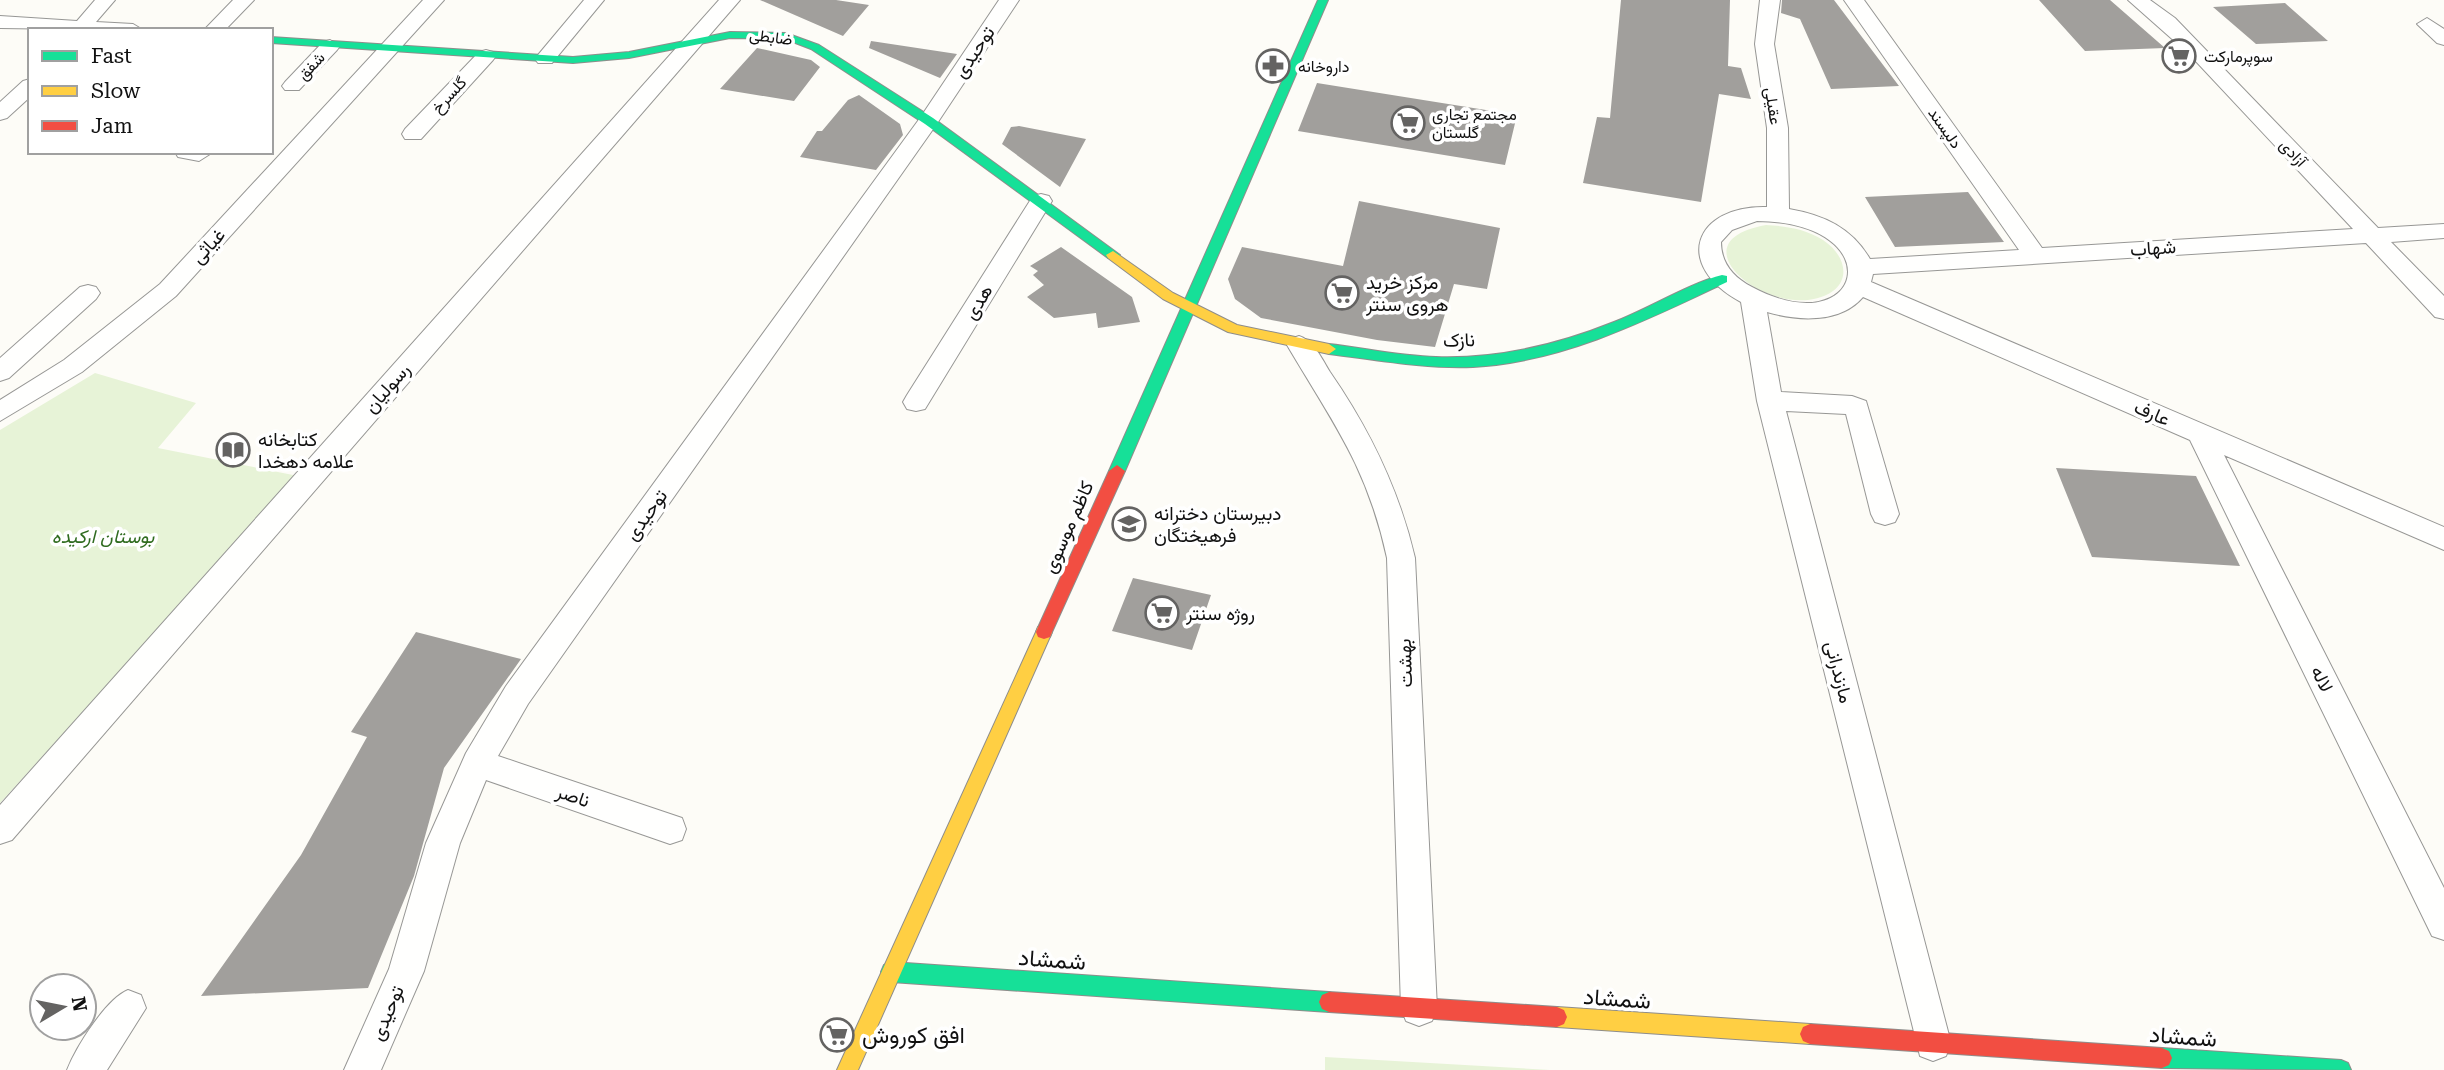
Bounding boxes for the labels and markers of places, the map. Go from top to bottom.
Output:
supermarket icon: سوپرمارکت [2160,37,2198,75]
pharmacy icon: داروخانه [1254,47,1292,85]
place label: سوپرمارکت [2204,47,2273,68]
place label: داروخانه [1298,57,1349,77]
supermarket icon: مجتمع تجاری گلستان [1389,104,1427,142]
place label: مجتمع تجاری گلستان [1432,105,1517,142]
place label: مرکز خرید هروی سنتر [1365,271,1448,316]
supermarket icon: مرکز خرید هروی سنتر [1323,274,1361,312]
place label: کتابخانه علامه دهخدا [258,428,354,473]
library icon: کتابخانه علامه دهخدا [214,431,252,469]
place label: دبیرستان دخترانه فرهیختگان [1154,502,1281,547]
school or university icon: دبیرستان دخترانه فرهیختگان [1110,505,1148,543]
supermarket icon: روژه سنتر [1143,594,1181,632]
place label: روژه سنتر [1185,602,1255,625]
supermarket icon: افق کوروش [818,1016,856,1054]
place label: افق کوروش [862,1022,965,1050]

